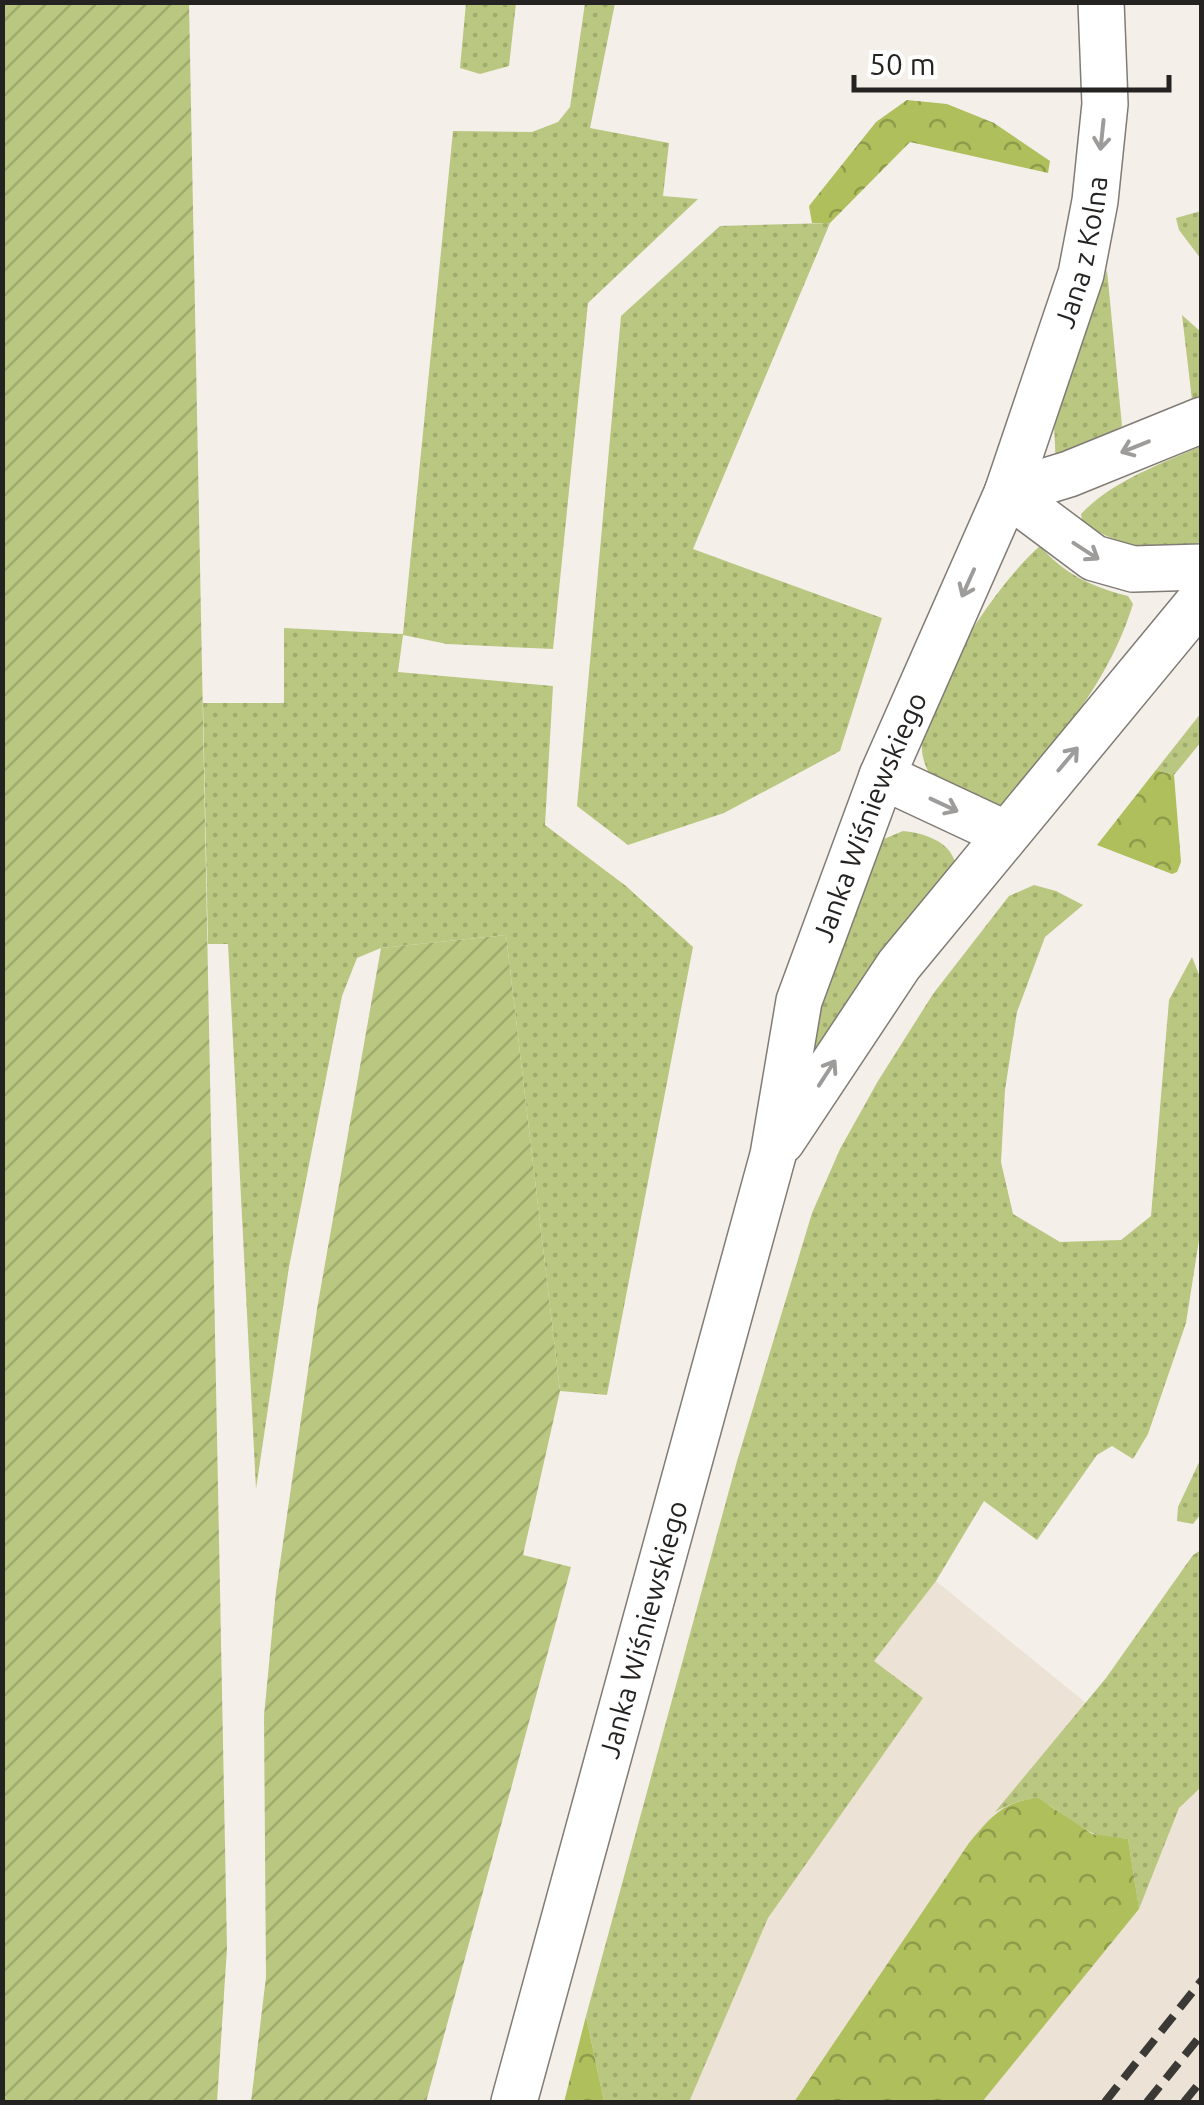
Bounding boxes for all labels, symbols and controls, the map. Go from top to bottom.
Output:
scale bar [854,30,1169,92]
text: 50 m [869,47,936,81]
one-way arrow [1092,118,1111,150]
street label: Jana z Kolna [1048,175,1112,332]
one-way arrow [1120,439,1151,457]
one-way arrow [1071,540,1099,561]
one-way arrow [958,567,976,598]
street label: Janka Wiśniewskiego [806,687,932,946]
one-way arrow [1056,747,1079,772]
one-way arrow [928,796,958,815]
one-way arrow [816,1060,837,1088]
street label: Janka Wiśniewskiego [593,1497,693,1761]

